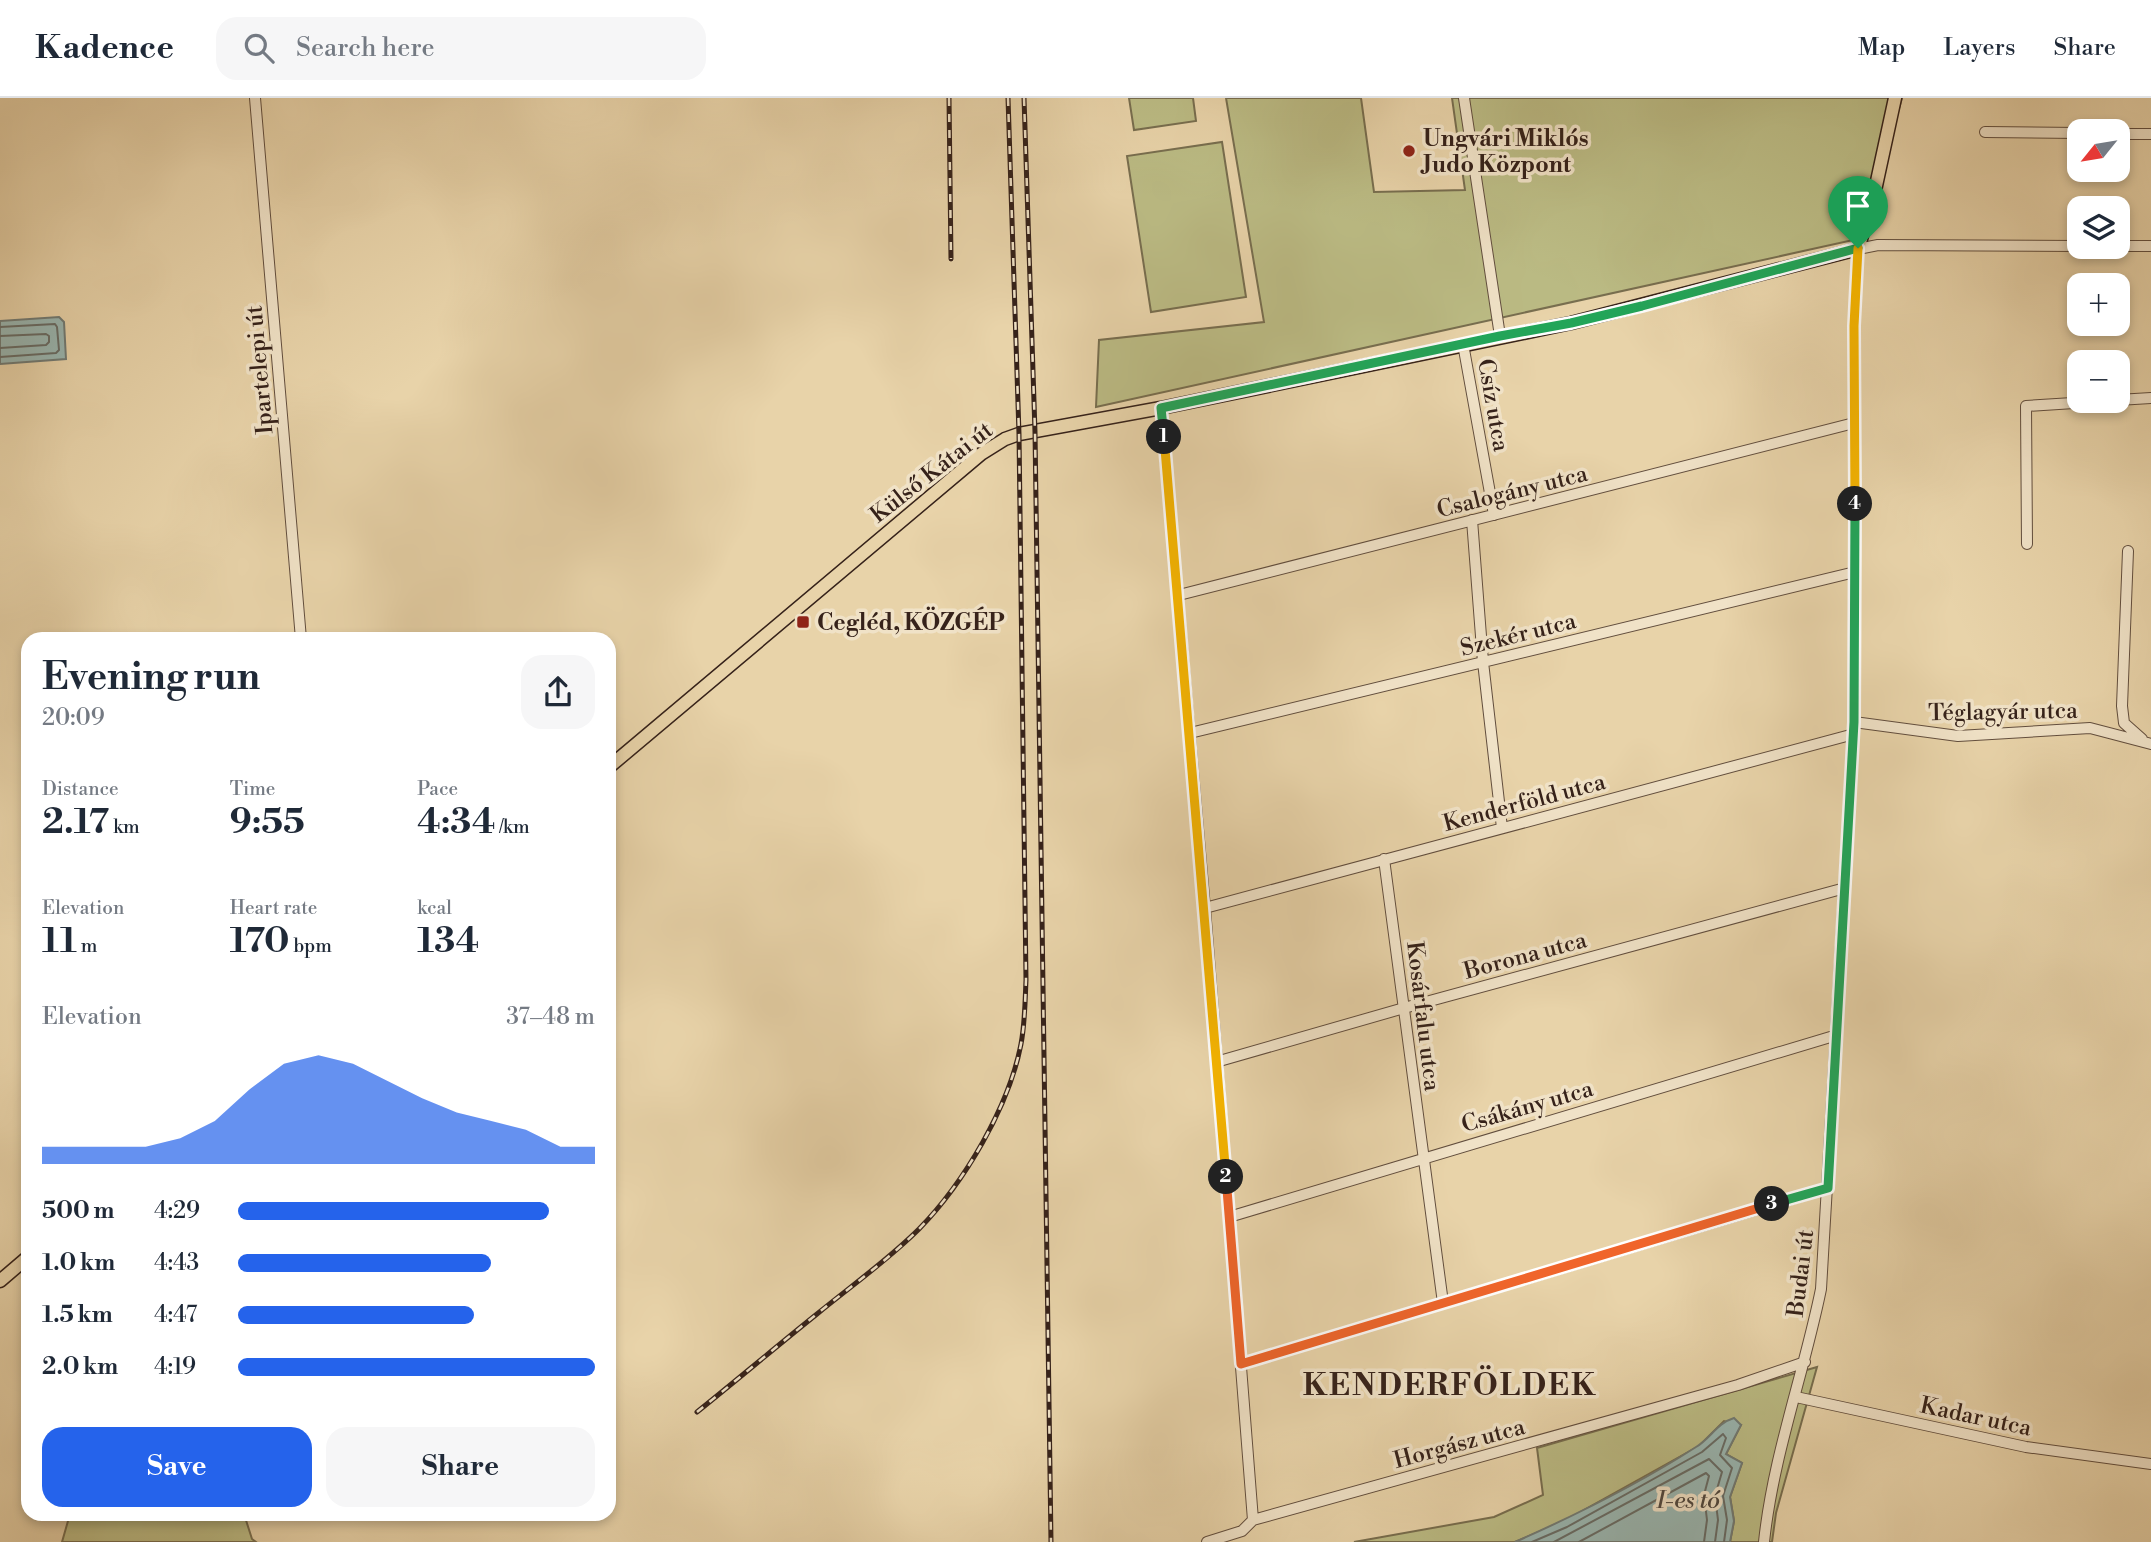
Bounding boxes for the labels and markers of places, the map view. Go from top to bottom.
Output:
place label: Ungvári Miklós Judo Központ [1420,125,1589,179]
marker: Ungvári Miklós Judo Központ [1401,143,1417,159]
pin [1828,176,1888,248]
pin: 1 [1146,420,1182,454]
pin: 4 [1838,486,1872,522]
place label: Cegléd, KÖZGÉP [817,606,1004,637]
marker: Cegléd, KÖZGÉP [795,614,811,630]
pin: 2 [1208,1160,1244,1194]
pin: 3 [1754,1186,1790,1222]

